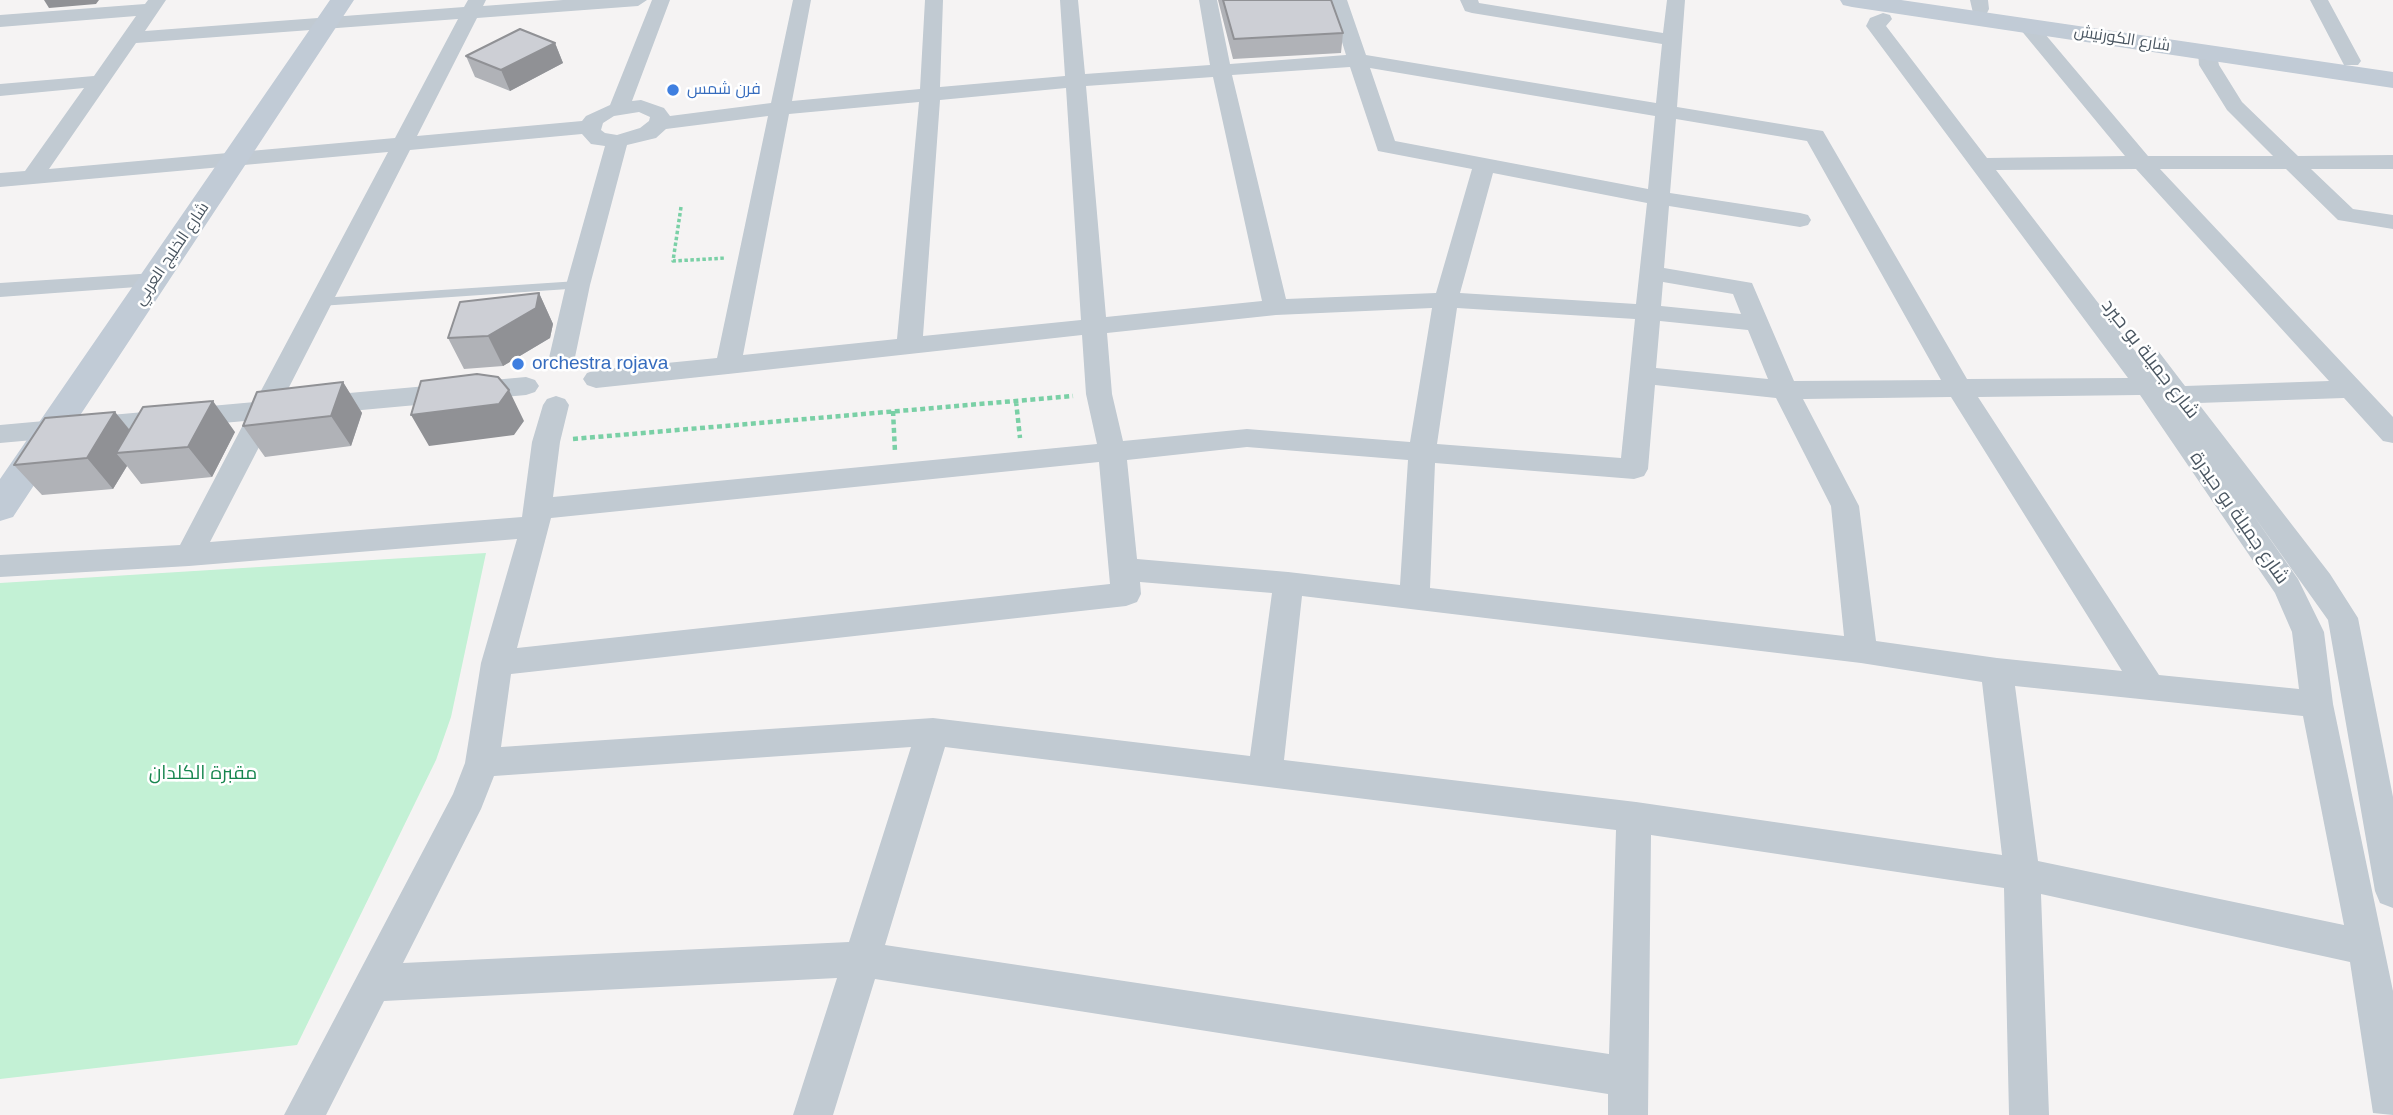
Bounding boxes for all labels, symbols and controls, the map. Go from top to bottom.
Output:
street label: شارع الكورنيش [2073,22,2171,56]
place label: فرن شمس [687,80,761,100]
marker: فرن شمس [665,82,681,98]
street label: شارع الخليج العربي [130,199,214,309]
street label: شارع جميلة بو حيرد [2096,295,2204,423]
place label: orchestra rojava [532,353,668,375]
marker: orchestra rojava [510,356,526,372]
street label: شارع جميلة بو حيدرة [2185,447,2293,589]
park label: مقبرة الكلدان [149,763,257,785]

